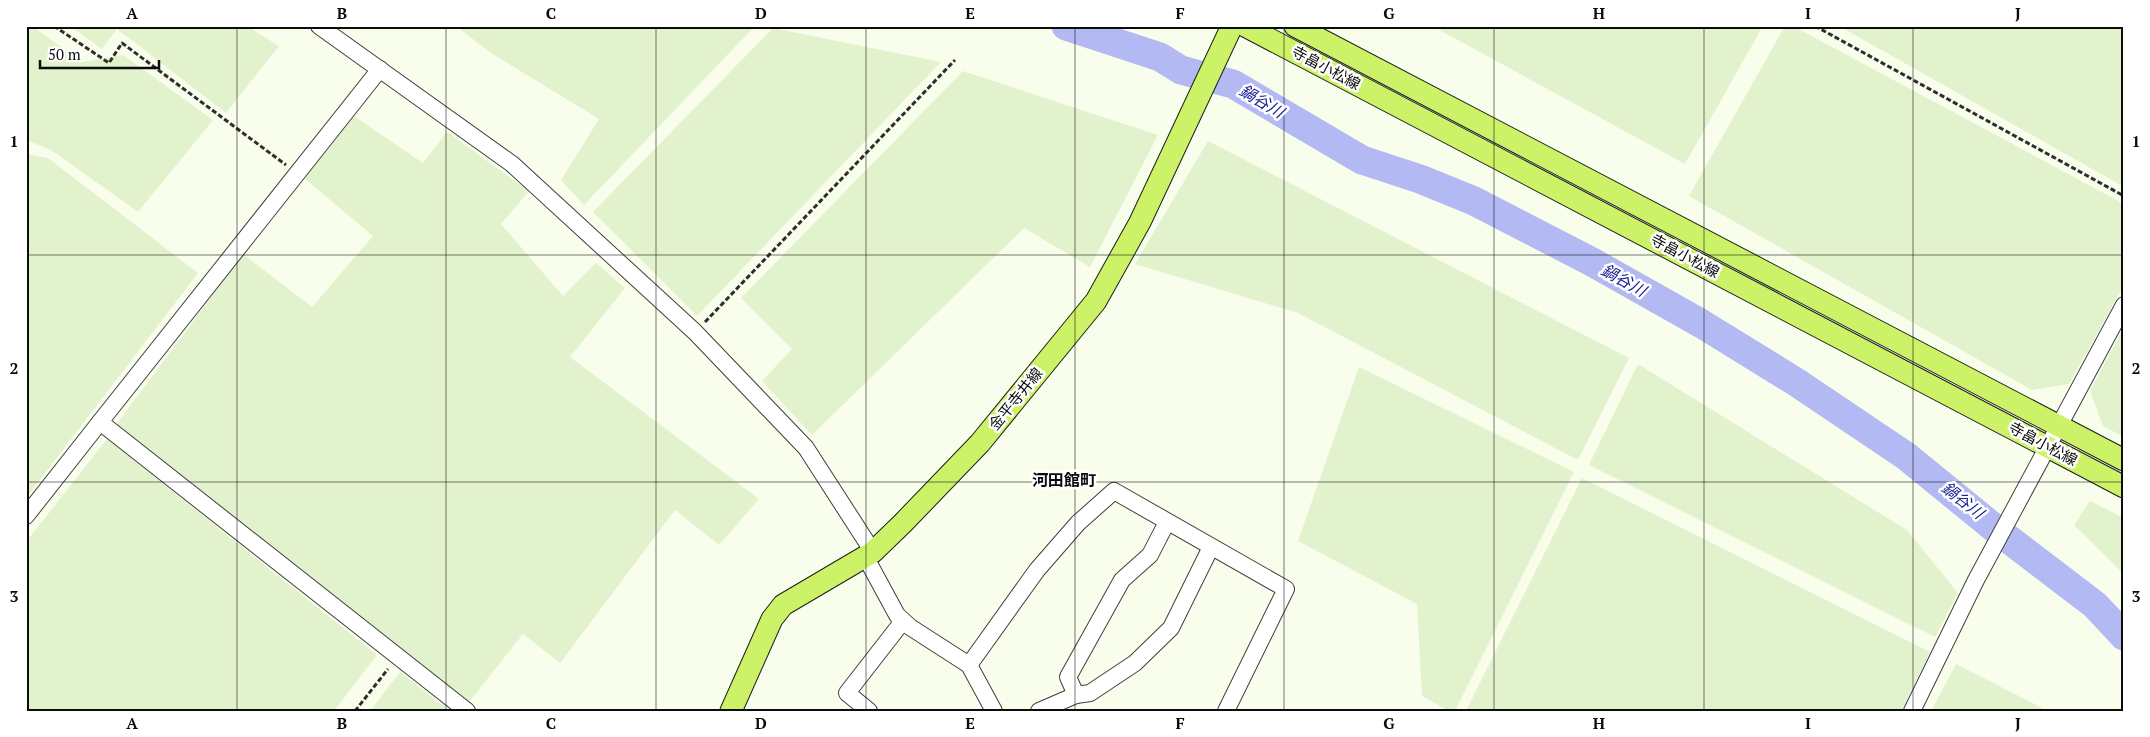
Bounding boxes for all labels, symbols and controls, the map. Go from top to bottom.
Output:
text: A [126,2,138,24]
text: B [337,2,347,24]
text: C [546,2,556,24]
text: D [755,2,767,24]
text: E [965,2,975,24]
text: F [1175,2,1185,24]
text: G [1383,2,1395,24]
text: H [1593,2,1605,24]
text: I [1805,2,1811,24]
text: J [2015,2,2021,24]
scale bar [40,38,159,70]
street label: 寺畠小松線 [1289,41,1364,94]
text: 50 m [48,44,81,64]
water label: 鍋谷川 [1236,79,1290,124]
text: 1 [9,130,19,152]
text: 1 [2131,130,2141,152]
street label: 寺畠小松線 [1648,229,1723,282]
water label: 鍋谷川 [1598,259,1652,302]
text: 2 [9,357,19,379]
text: 2 [2131,357,2141,379]
street label: 金平寺井線 [984,363,1047,434]
street label: 寺畠小松線 [2006,417,2081,470]
district label: 河田館町 [1032,469,1096,491]
water label: 鍋谷川 [1937,477,1990,525]
text: 3 [9,585,19,607]
text: 3 [2131,585,2141,607]
text: A [126,712,138,734]
text: B [337,712,347,734]
text: C [546,712,556,734]
text: D [755,712,767,734]
text: E [965,712,975,734]
text: F [1175,712,1185,734]
text: G [1383,712,1395,734]
text: H [1593,712,1605,734]
text: I [1805,712,1811,734]
text: J [2015,712,2021,734]

